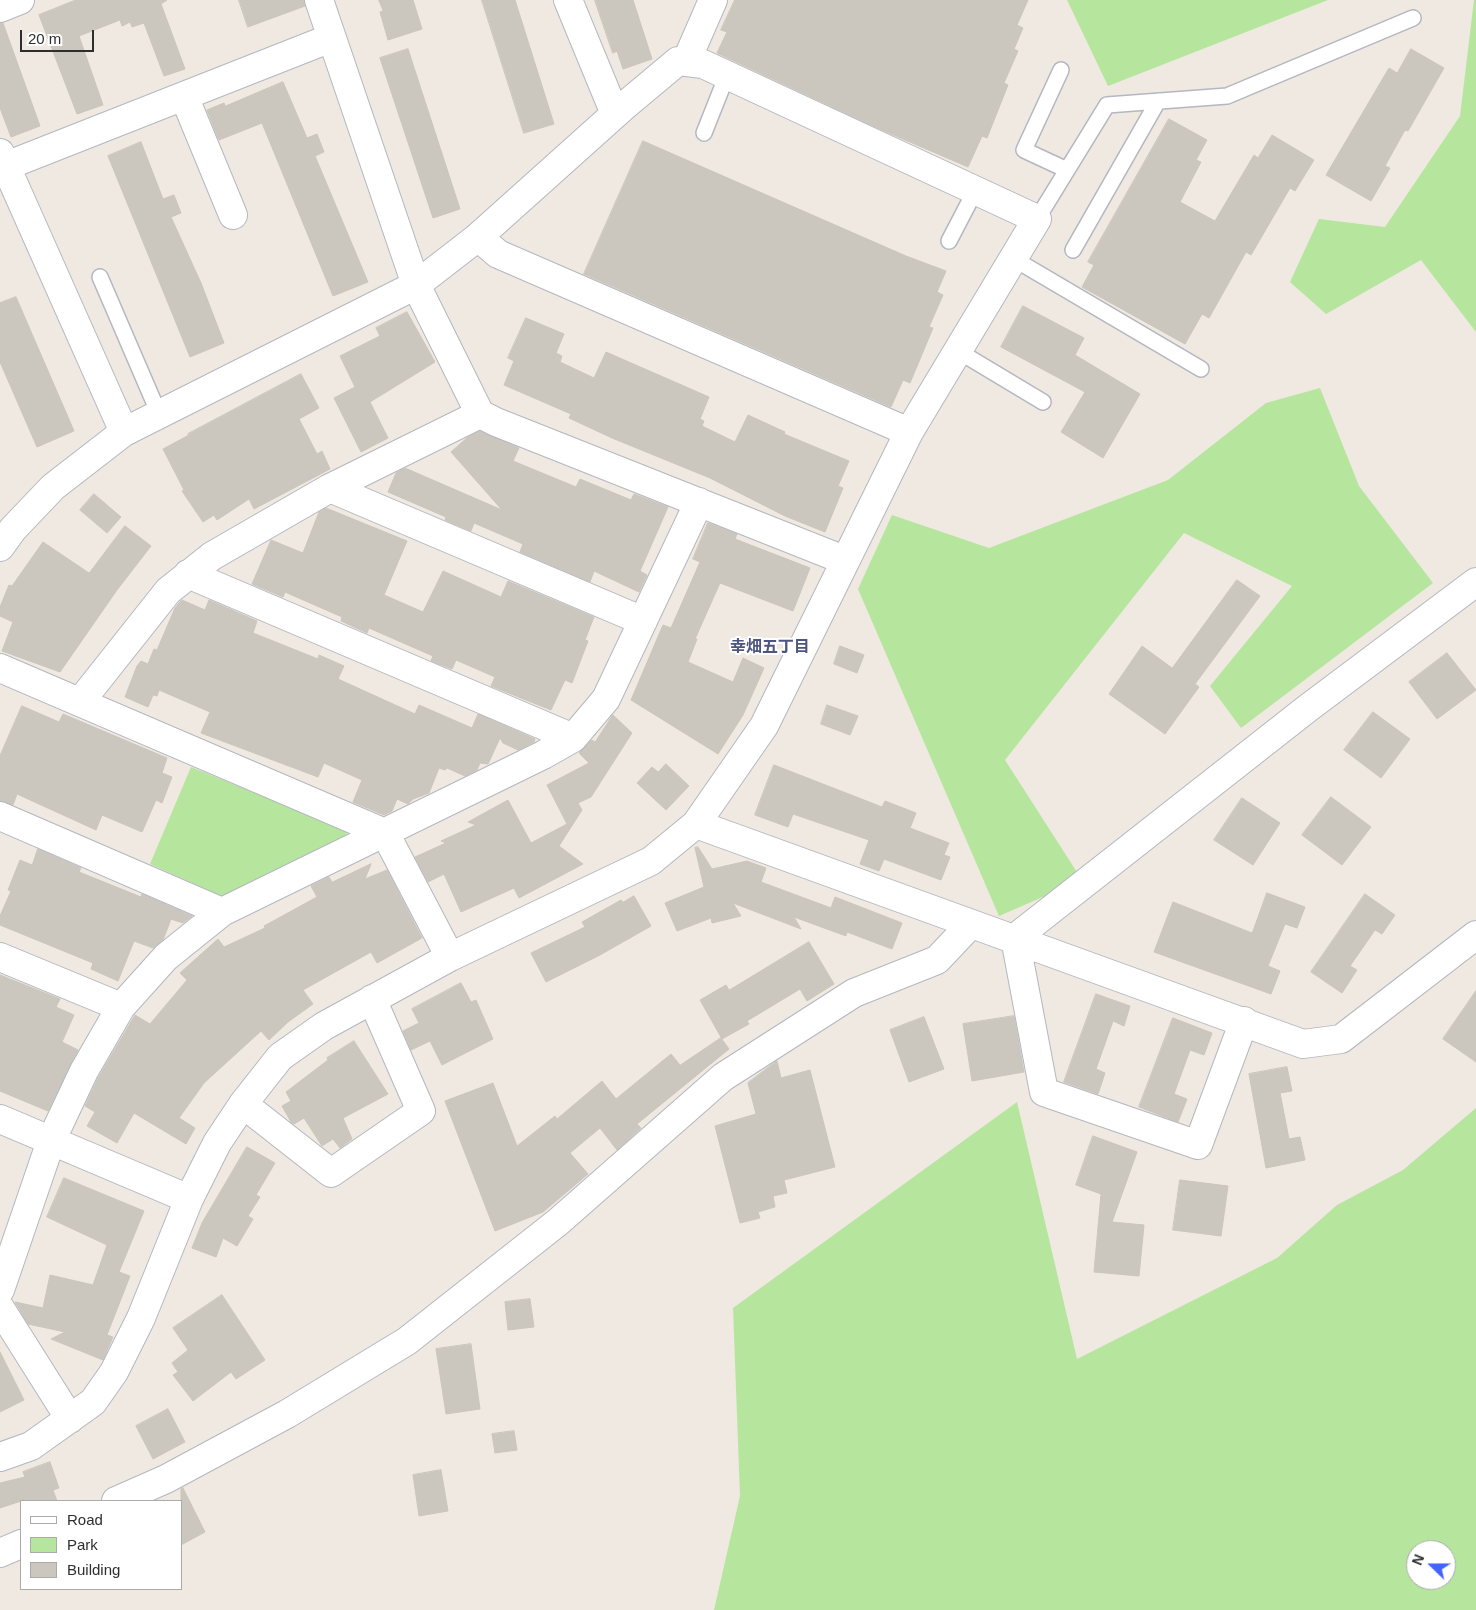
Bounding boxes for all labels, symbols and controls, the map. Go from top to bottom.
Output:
scale bar [22,20,96,52]
text: 20 m [28,30,61,47]
district label: 幸畑五丁目 [730,638,810,658]
legend [20,1500,182,1590]
text: Road [67,1511,103,1528]
text: Park [67,1536,98,1553]
north arrow [1406,1540,1456,1590]
text: N [1409,1552,1427,1567]
text: Building [67,1561,120,1578]

